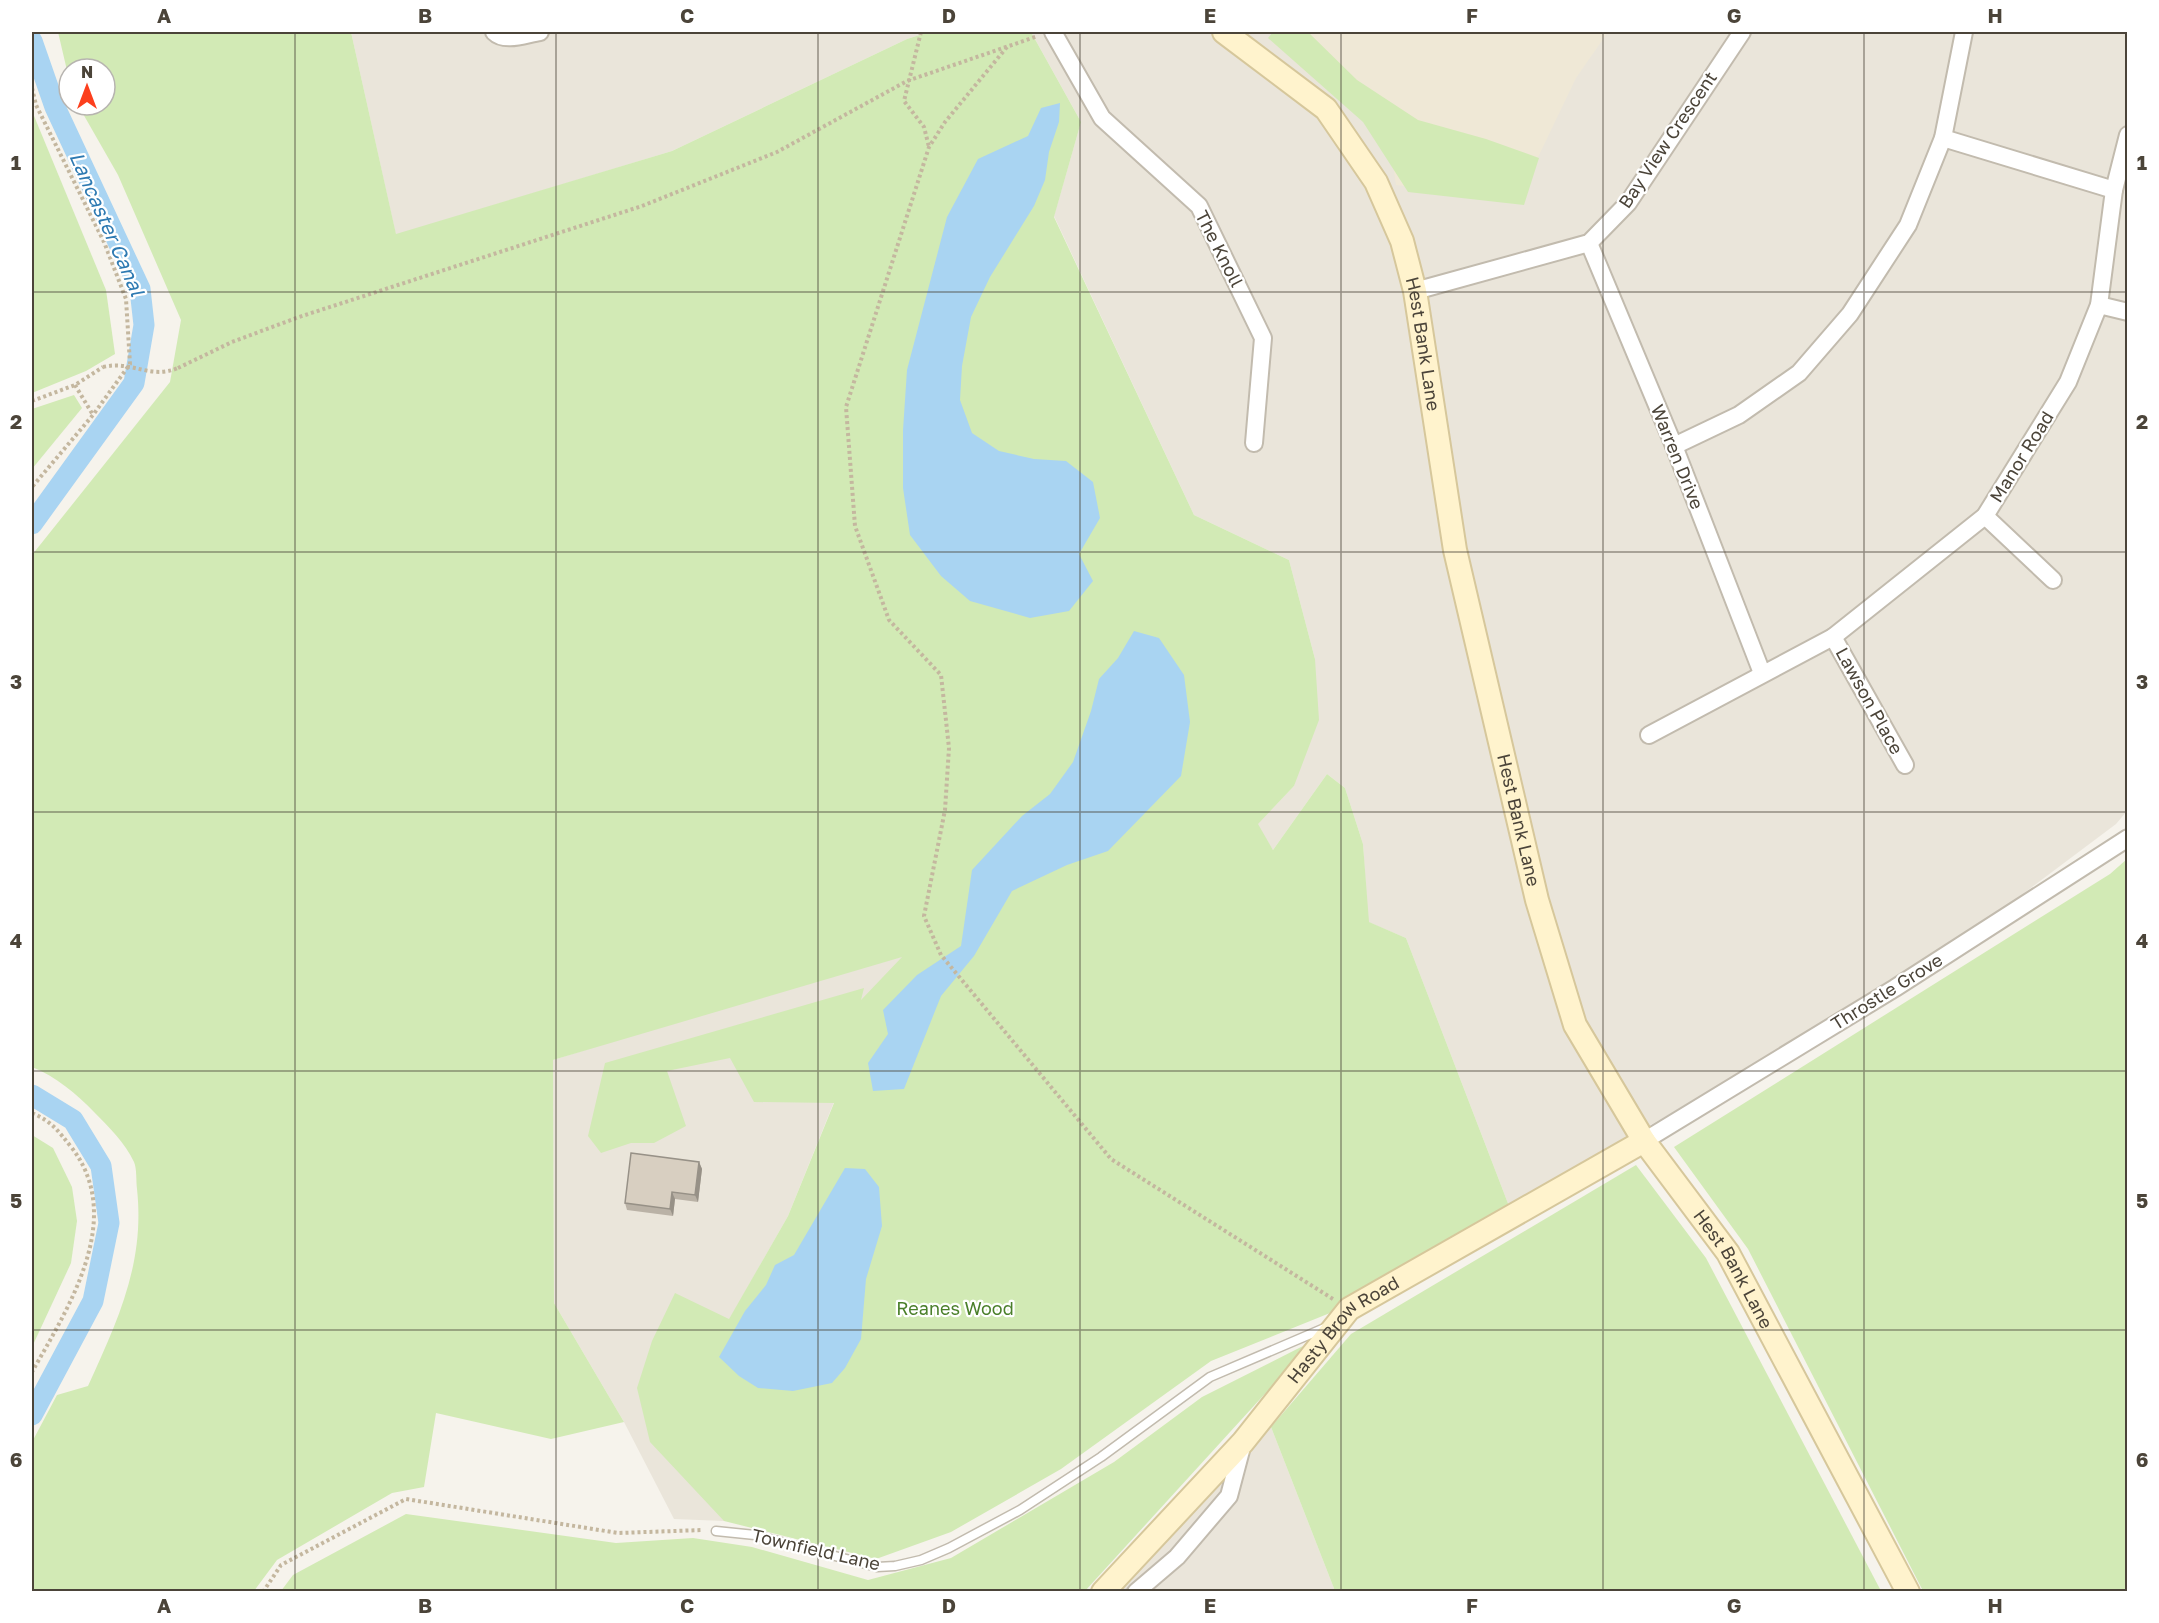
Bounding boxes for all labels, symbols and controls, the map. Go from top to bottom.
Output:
text: A [157,3,171,27]
text: B [418,3,432,27]
text: C [680,3,694,27]
text: D [942,3,956,27]
text: E [1204,3,1216,27]
text: F [1466,3,1478,27]
text: G [1727,3,1741,27]
text: H [1987,3,2003,27]
north arrow [57,57,117,117]
text: N [81,62,93,82]
street label: Bay View Crescent [1613,67,1721,212]
water label: Lancaster Canal [65,148,151,300]
text: 1 [11,150,21,174]
text: 1 [2137,150,2147,174]
street label: The Knoll [1191,207,1249,291]
street label: Hest Bank Lane [1402,274,1445,412]
street label: Warren Drive [1647,401,1709,512]
street label: Manor Road [1984,407,2058,506]
text: 2 [10,409,22,433]
text: 2 [2136,409,2148,433]
street label: Lawson Place [1831,643,1908,758]
text: 3 [10,669,22,693]
text: 3 [2136,669,2148,693]
street label: Hest Bank Lane [1493,751,1545,888]
text: 4 [10,928,22,952]
text: 4 [2136,928,2148,952]
street label: Throstle Grove [1827,948,1946,1034]
text: 5 [10,1188,22,1212]
text: 5 [2136,1188,2148,1212]
street label: Hest Bank Lane [1689,1205,1778,1332]
street label: Hasty Brow Road [1282,1271,1403,1388]
park label: Reanes Wood [896,1297,1014,1319]
text: 6 [10,1447,22,1471]
text: 6 [2136,1447,2148,1471]
street label: Townfield Lane [750,1524,882,1574]
text: A [157,1593,171,1617]
text: B [418,1593,432,1617]
text: C [680,1593,694,1617]
text: D [942,1593,956,1617]
text: E [1204,1593,1216,1617]
text: F [1466,1593,1478,1617]
text: G [1727,1593,1741,1617]
text: H [1987,1593,2003,1617]

